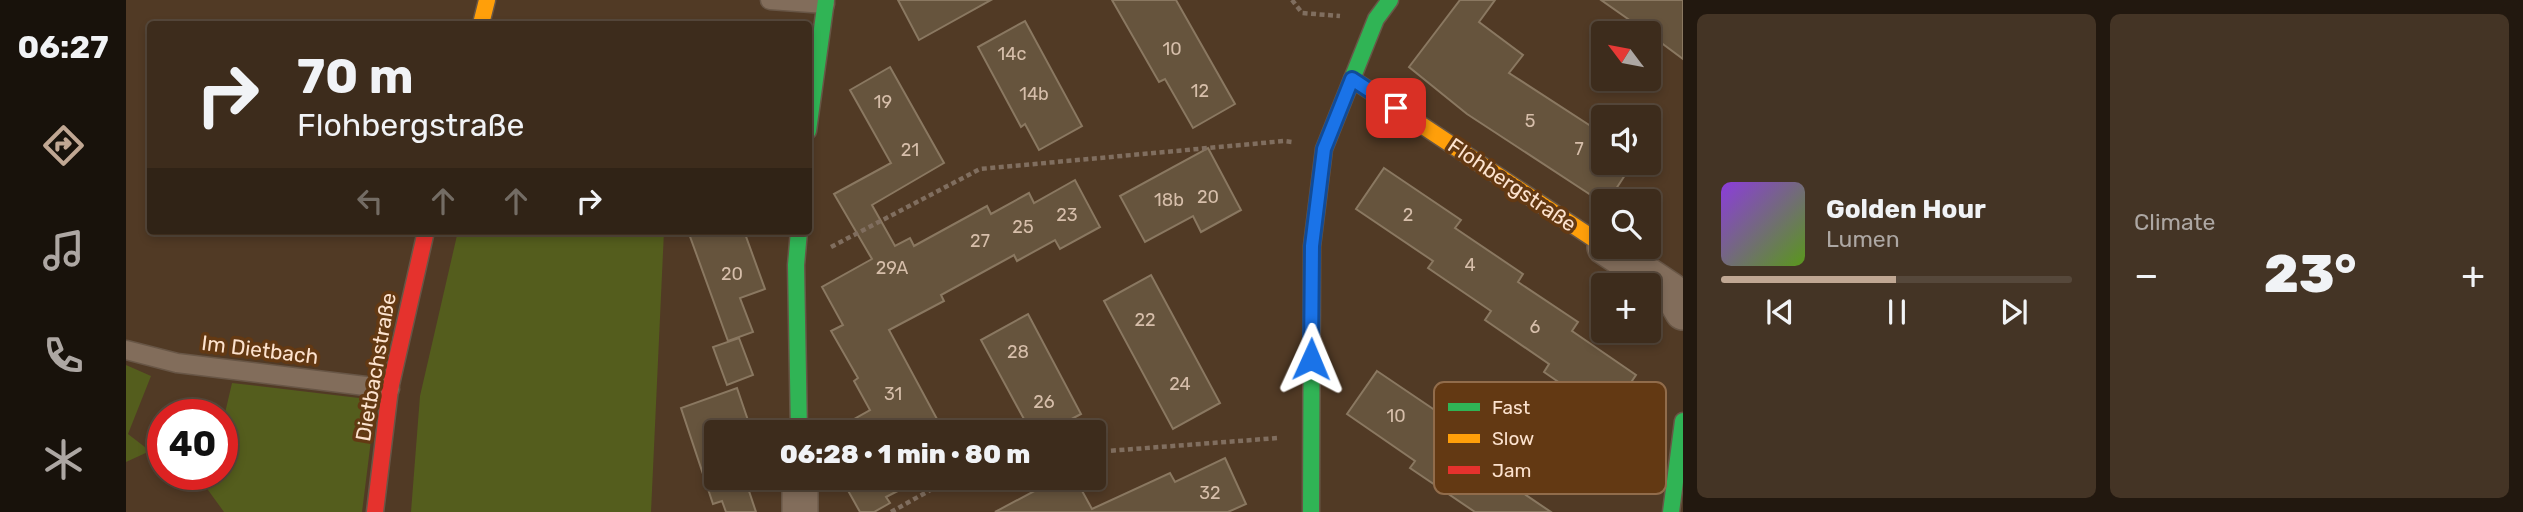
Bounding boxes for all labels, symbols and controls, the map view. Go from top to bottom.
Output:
north arrow [1591,21,1661,91]
map controls [1591,21,1661,343]
text: 06:27 [17,28,109,66]
house number: 10 [1162,38,1182,60]
house number: 14c [998,43,1026,65]
text: 70 m [297,47,414,105]
icon: right [182,49,273,140]
pin [1366,78,1426,138]
house number: 12 [1191,80,1209,102]
house number: 14b [1019,83,1049,105]
icon: arrive [1377,89,1415,127]
house number: 19 [874,91,892,113]
button: sound [1591,105,1661,175]
text: Flohbergstraße [297,106,524,144]
house number: 5 [1525,110,1535,132]
icon: directions [39,121,88,170]
street label: Flohbergstraße [1443,133,1581,237]
house number: 7 [1574,138,1584,160]
house number: 21 [901,139,919,161]
icon: left [351,182,389,220]
icon: ahead [424,182,462,220]
icon: ahead [497,182,535,220]
icon: right [570,182,608,220]
house number: 20 [1197,186,1219,208]
house number: 18b [1154,189,1184,211]
button: search [1591,189,1661,259]
text: Golden Hour [1826,194,1986,225]
house number: 23 [1056,204,1078,226]
house number: 2 [1403,204,1413,226]
text: Climate [2134,208,2215,236]
house number: 25 [1012,216,1034,238]
text: Lumen [1826,225,1900,253]
icon: music [39,226,88,275]
house number: 27 [970,230,990,252]
text: 23° [2264,243,2356,305]
text: − [2134,252,2159,298]
text: + [2461,252,2485,298]
house number: 4 [1464,254,1476,276]
house number: 29A [876,257,908,279]
house number: 20 [721,263,743,285]
button: + [1591,273,1661,343]
street label: Dietbachstraße [350,291,401,443]
icon: previous [1761,293,1799,331]
icon: pause [1878,293,1916,331]
icon: next [1995,293,2033,331]
house number: 22 [1134,309,1156,331]
house number: 6 [1530,316,1541,338]
position arrow [1274,322,1348,396]
street label: Im Dietbach [200,330,320,369]
icon: phone [39,331,88,380]
house number: 28 [1007,341,1029,363]
house number: 24 [1169,373,1191,395]
legend [1434,382,1666,494]
house number: 31 [884,383,902,405]
house number: 26 [1033,391,1055,413]
text: Fast [1492,396,1531,419]
speed limit sign: 40 [147,399,238,490]
house number: 10 [1386,405,1406,427]
text: Slow [1492,427,1534,450]
icon: climate [39,435,88,484]
text: 06:28 · 1 min · 80 m [780,439,1030,470]
text: Jam [1492,459,1531,482]
house number: 32 [1199,482,1221,504]

